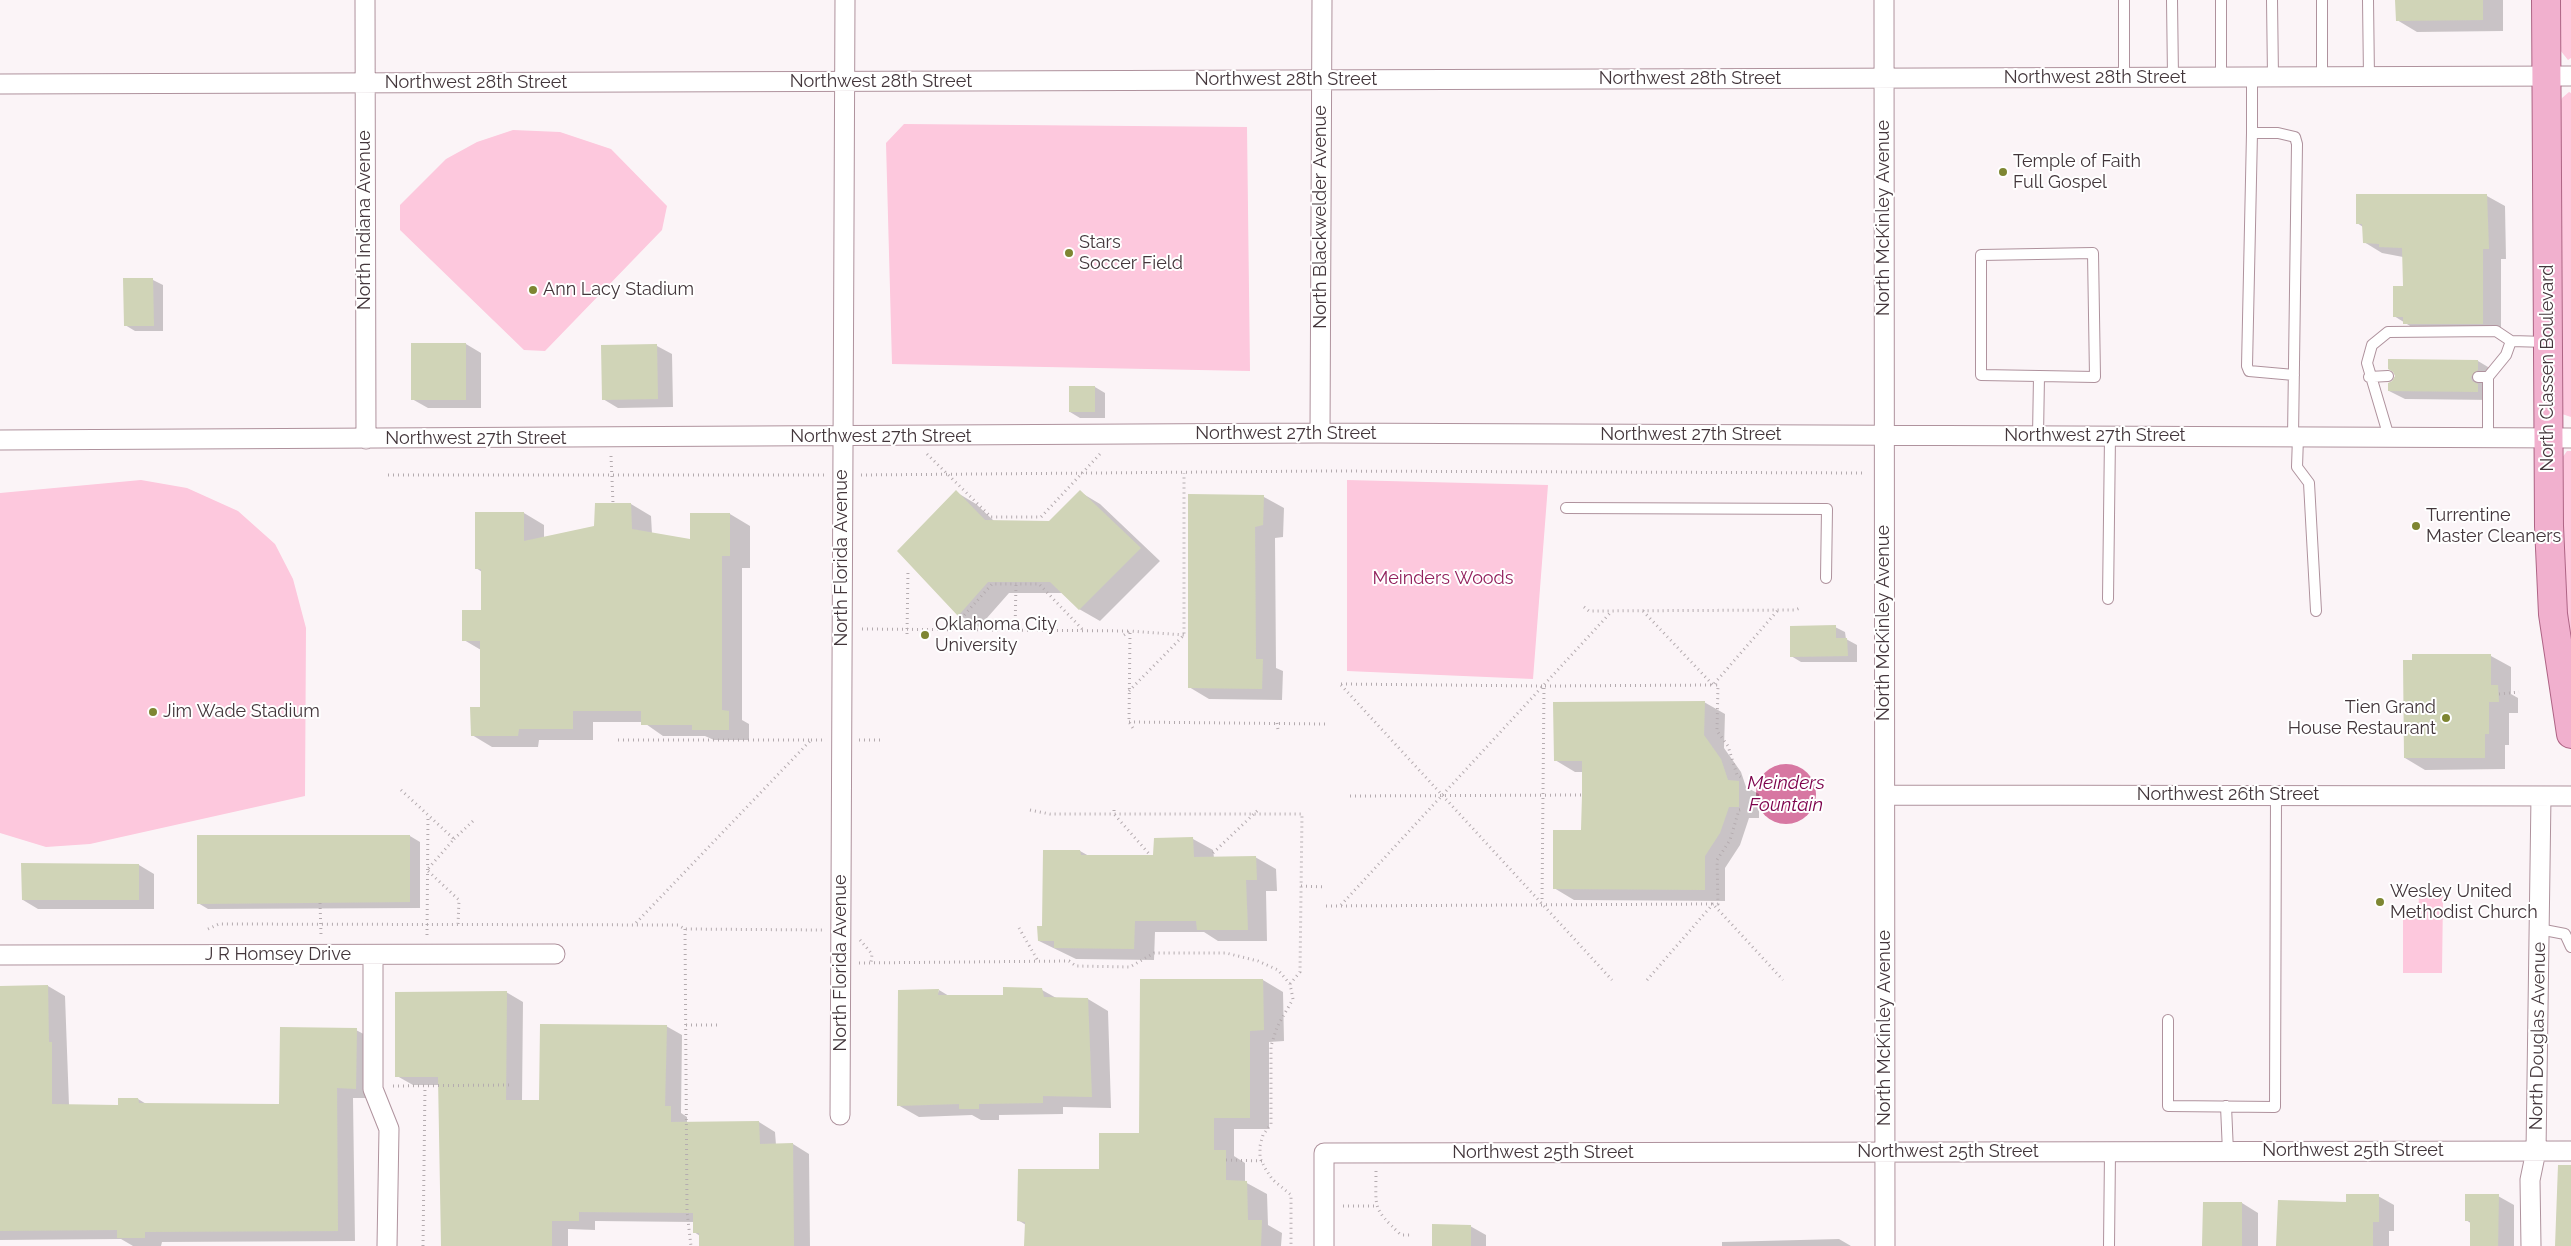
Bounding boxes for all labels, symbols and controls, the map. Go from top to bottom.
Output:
street label: Northwest 28th Street [2004,67,2186,89]
street label: Northwest 28th Street [1599,68,1781,90]
street label: Northwest 28th Street [1195,69,1377,91]
street label: Northwest 28th Street [790,71,972,93]
street label: Northwest 28th Street [385,72,567,94]
street label: North Blackwelder Avenue [1310,105,1332,329]
street label: North McKinley Avenue [1873,120,1895,316]
street label: North Indiana Avenue [354,130,376,310]
place label: Temple of Faith Full Gospel [2013,151,2141,193]
marker: Temple of Faith Full Gospel [1997,166,2009,178]
place label: Stars Soccer Field [1079,232,1183,274]
marker: Stars Soccer Field [1063,247,1075,259]
street label: North Classen Boulevard [2537,264,2559,472]
place label: Ann Lacy Stadium [543,279,694,301]
marker: Ann Lacy Stadium [527,284,539,296]
street label: Northwest 27th Street [1195,423,1377,445]
street label: Northwest 27th Street [1600,424,1782,446]
street label: Northwest 27th Street [2004,425,2186,447]
street label: Northwest 27th Street [790,426,972,448]
street label: Northwest 27th Street [385,428,567,450]
street label: North Florida Avenue [831,469,853,647]
place label: Turrentine Master Cleaners [2426,505,2561,548]
marker: Turrentine Master Cleaners [2410,520,2422,532]
street label: North McKinley Avenue [1873,525,1895,721]
park label: Meinders Woods [1373,568,1513,590]
place label: Oklahoma City University [935,614,1057,656]
marker: Oklahoma City University [919,629,931,641]
place label: Tien Grand House Restaurant [2288,697,2436,740]
place label: Jim Wade Stadium [163,701,320,723]
marker: Jim Wade Stadium [147,706,159,718]
marker: Tien Grand House Restaurant [2440,712,2452,724]
water label: Meinders Fountain [1747,772,1825,816]
street label: Northwest 26th Street [2137,784,2319,806]
street label: North Florida Avenue [830,874,852,1052]
place label: Wesley United Methodist Church [2390,881,2538,924]
marker: Wesley United Methodist Church [2374,896,2386,908]
street label: North McKinley Avenue [1874,930,1896,1126]
street label: North Douglas Avenue [2526,942,2550,1130]
street label: J R Homsey Drive [205,944,351,966]
street label: Northwest 25th Street [2262,1140,2444,1162]
street label: Northwest 25th Street [1857,1141,2039,1163]
street label: Northwest 25th Street [1452,1142,1634,1164]

